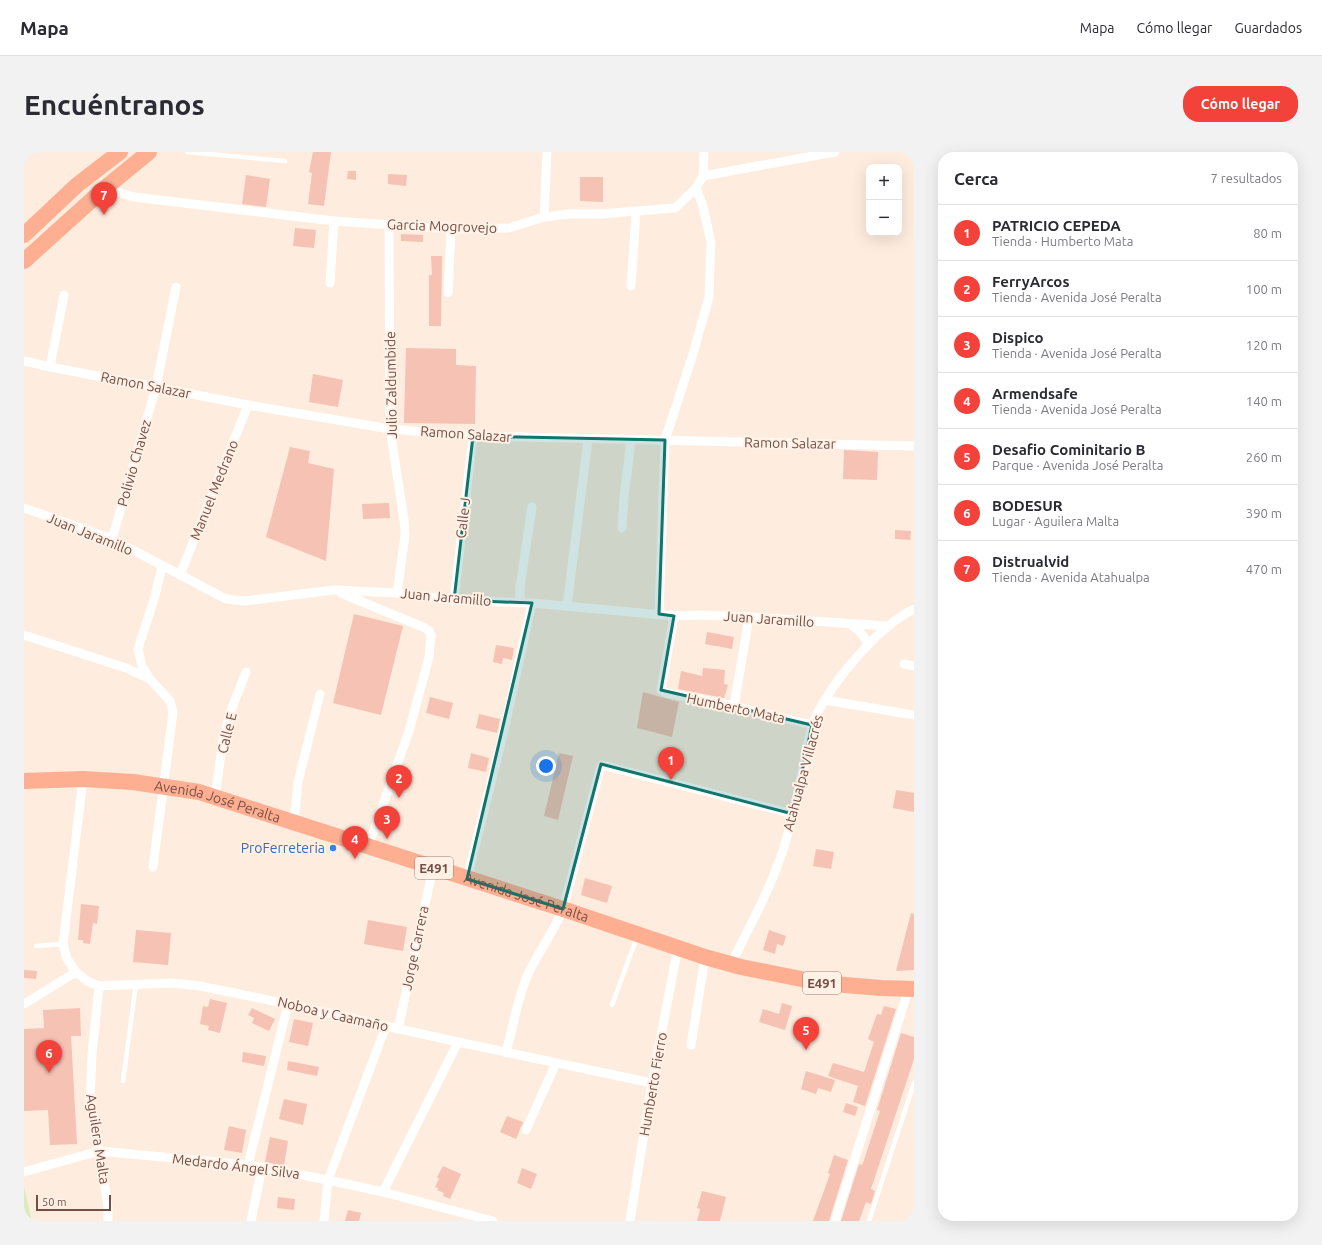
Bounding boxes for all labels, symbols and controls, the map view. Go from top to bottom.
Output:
text: Mapa [20,17,69,39]
text: Mapa [1080,20,1115,36]
text: Cómo llegar [1137,20,1212,36]
text: Guardados [1234,20,1302,36]
button: Cómo llegar [1183,86,1298,122]
text: Encuéntranos [24,89,205,120]
map controls [866,164,902,236]
button: + [866,164,902,200]
text: Cerca [954,169,999,188]
text: 7 resultados [1211,171,1282,185]
pin: 7 [91,182,117,215]
button: − [866,200,902,236]
street label: Garcia Mogrovejo [387,216,497,236]
text: PATRICIO CEPEDA [992,217,1121,234]
text: 1 [963,226,971,240]
text: 80 m [1253,226,1282,240]
text: Tienda · Humberto Mata [992,234,1134,248]
text: FerryArcos [992,273,1069,290]
text: 2 [963,282,971,296]
text: 100 m [1246,282,1282,296]
text: Tienda · Avenida José Peralta [992,290,1162,304]
text: Dispico [992,329,1043,346]
street label: Julio Zaldumbide [382,331,400,439]
text: 3 [963,338,971,352]
text: 120 m [1246,338,1282,352]
text: Tienda · Avenida José Peralta [992,346,1162,360]
street label: Ramon Salazar [99,368,193,402]
text: Armendsafe [992,385,1078,402]
text: 4 [963,394,971,408]
text: 140 m [1246,394,1282,408]
text: Tienda · Avenida José Peralta [992,402,1162,416]
street label: Polivio Chavez [114,418,154,508]
street label: Ramon Salazar [420,423,513,445]
street label: Ramon Salazar [744,434,837,452]
street label: Manuel Medrano [187,438,241,542]
text: Desafio Cominitario B [992,441,1145,458]
text: 5 [963,450,971,464]
text: 260 m [1246,450,1282,464]
text: Parque · Avenida José Peralta [992,458,1163,472]
street label: Calle J [453,497,473,539]
text: BODESUR [992,497,1063,514]
text: 6 [963,506,971,520]
text: 390 m [1246,506,1282,520]
street label: Juan Jaramillo [45,510,135,558]
text: Lugar · Aguilera Malta [992,514,1119,528]
text: Distrualvid [992,553,1069,570]
text: 7 [963,562,971,576]
text: 470 m [1246,562,1282,576]
text: Tienda · Avenida Atahualpa [992,570,1150,584]
street label: Juan Jaramillo [400,585,492,609]
street label: Juan Jaramillo [723,608,815,630]
street label: Humberto Mata [685,690,787,726]
street label: Calle E [214,711,240,755]
street label: Atahualpa Villacrés [780,713,826,833]
pin: 1 [658,747,684,780]
your location [536,756,556,776]
pin: 2 [386,765,412,798]
street label: Avenida José Peralta [153,777,283,826]
pin: 3 [374,806,400,839]
pin: 4 [342,826,368,859]
place label: ProFerreteria [241,840,325,856]
marker: ProFerreteria [328,843,338,853]
road number: E491 [415,857,453,879]
street label: Avenida José Peralta [462,870,591,925]
street label: Jorge Carrera [398,904,432,992]
road number: E491 [803,972,841,994]
street label: Noboa y Caamaño [276,993,390,1035]
pin: 5 [793,1017,819,1050]
street label: Humberto Fierro [636,1031,670,1137]
pin: 6 [36,1040,62,1073]
street label: Aguilera Malta [83,1093,113,1185]
street label: Medardo Ángel Silva [171,1149,301,1182]
scale bar [36,1193,111,1212]
text: 50 m [42,1196,66,1208]

